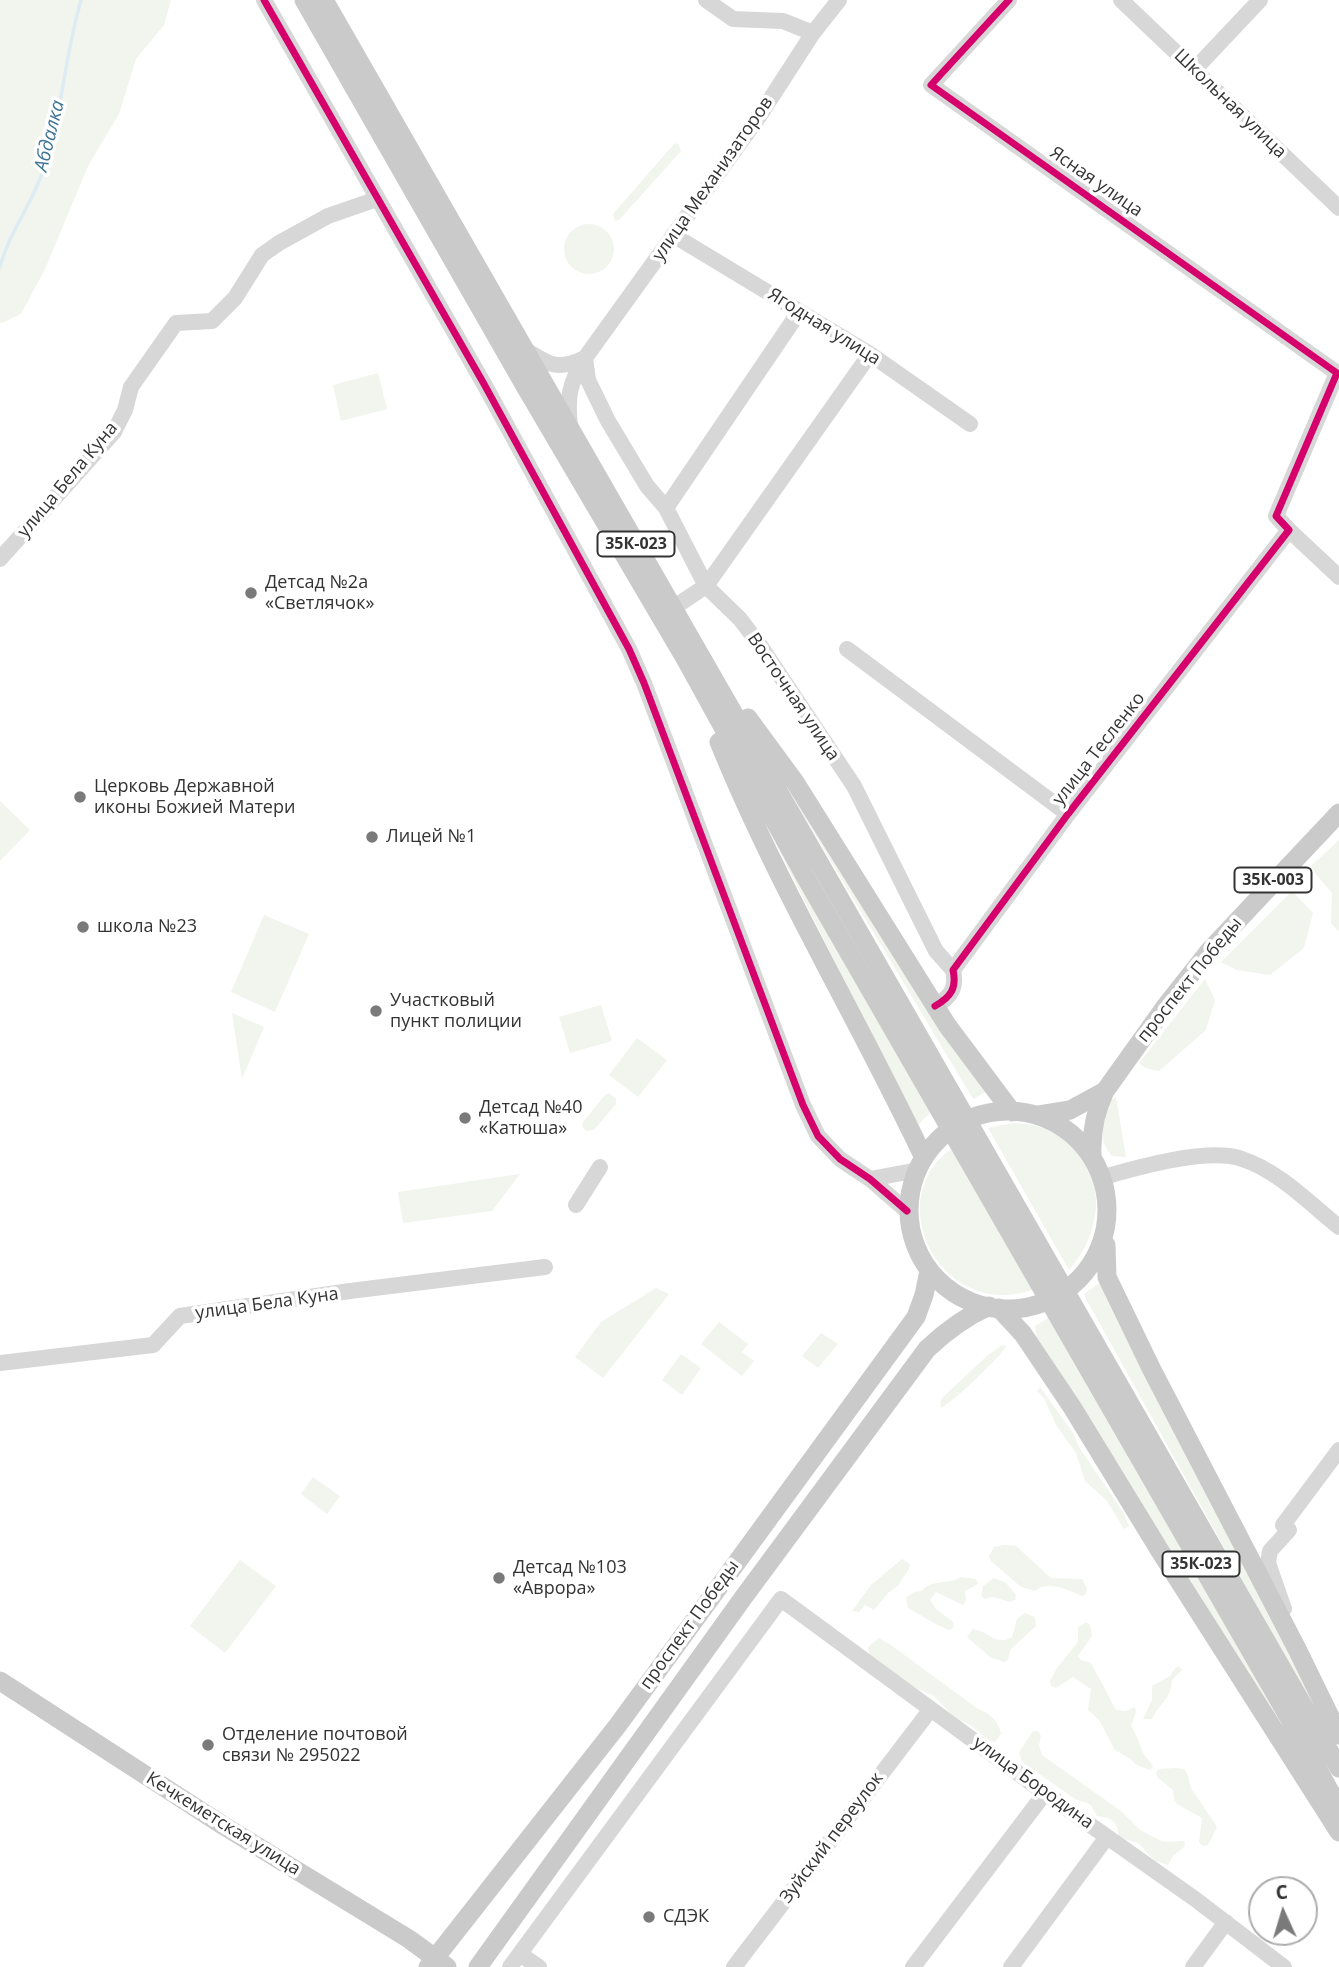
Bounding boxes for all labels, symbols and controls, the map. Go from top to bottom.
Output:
street label: Школьная улица [1169,45,1291,163]
street label: улица Механизаторов [648,93,778,265]
water label: Абдалка [30,98,70,174]
street label: Ясная улица [1046,142,1146,222]
street label: Ягодная улица [764,284,884,370]
street label: улица Бела Куна [13,418,123,542]
road number: 35К-023 [598,531,674,556]
place label: Детсад №2а «Светлячок» [265,572,374,614]
marker: Детсад №2а «Светлячок» [243,585,259,601]
street label: Восточная улица [742,629,844,765]
street label: улица Тесленко [1048,688,1150,810]
place label: Церковь Державной иконы Божией Матери [94,776,295,818]
marker: Церковь Державной иконы Божией Матери [72,789,88,805]
place label: Лицей №1 [386,826,476,848]
marker: Лицей №1 [364,829,380,845]
road number: 35К-003 [1234,867,1312,892]
street label: проспект Победы [1133,913,1247,1047]
place label: школа №23 [97,916,197,938]
marker: школа №23 [75,919,91,935]
place label: Участковый пункт полиции [390,990,522,1032]
marker: Участковый пункт полиции [368,1003,384,1019]
place label: Детсад №40 «Катюша» [479,1097,582,1140]
marker: Детсад №40 «Катюша» [457,1110,473,1126]
street label: улица Бела Куна [194,1283,340,1325]
road number: 35К-023 [1162,1552,1240,1576]
street label: проспект Победы [636,1556,744,1694]
place label: Детсад №103 «Аврора» [513,1557,627,1600]
marker: Детсад №103 «Аврора» [491,1570,507,1586]
place label: Отделение почтовой связи № 295022 [222,1724,408,1766]
street label: улица Бородина [969,1732,1097,1834]
marker: Отделение почтовой связи № 295022 [200,1737,216,1753]
street label: Кечкеметская улица [142,1768,304,1880]
street label: Зуйский переулок [776,1768,888,1908]
north arrow [1248,1876,1318,1946]
text: С [1275,1879,1289,1905]
place label: СДЭК [663,1906,709,1928]
marker: СДЭК [641,1909,657,1925]

